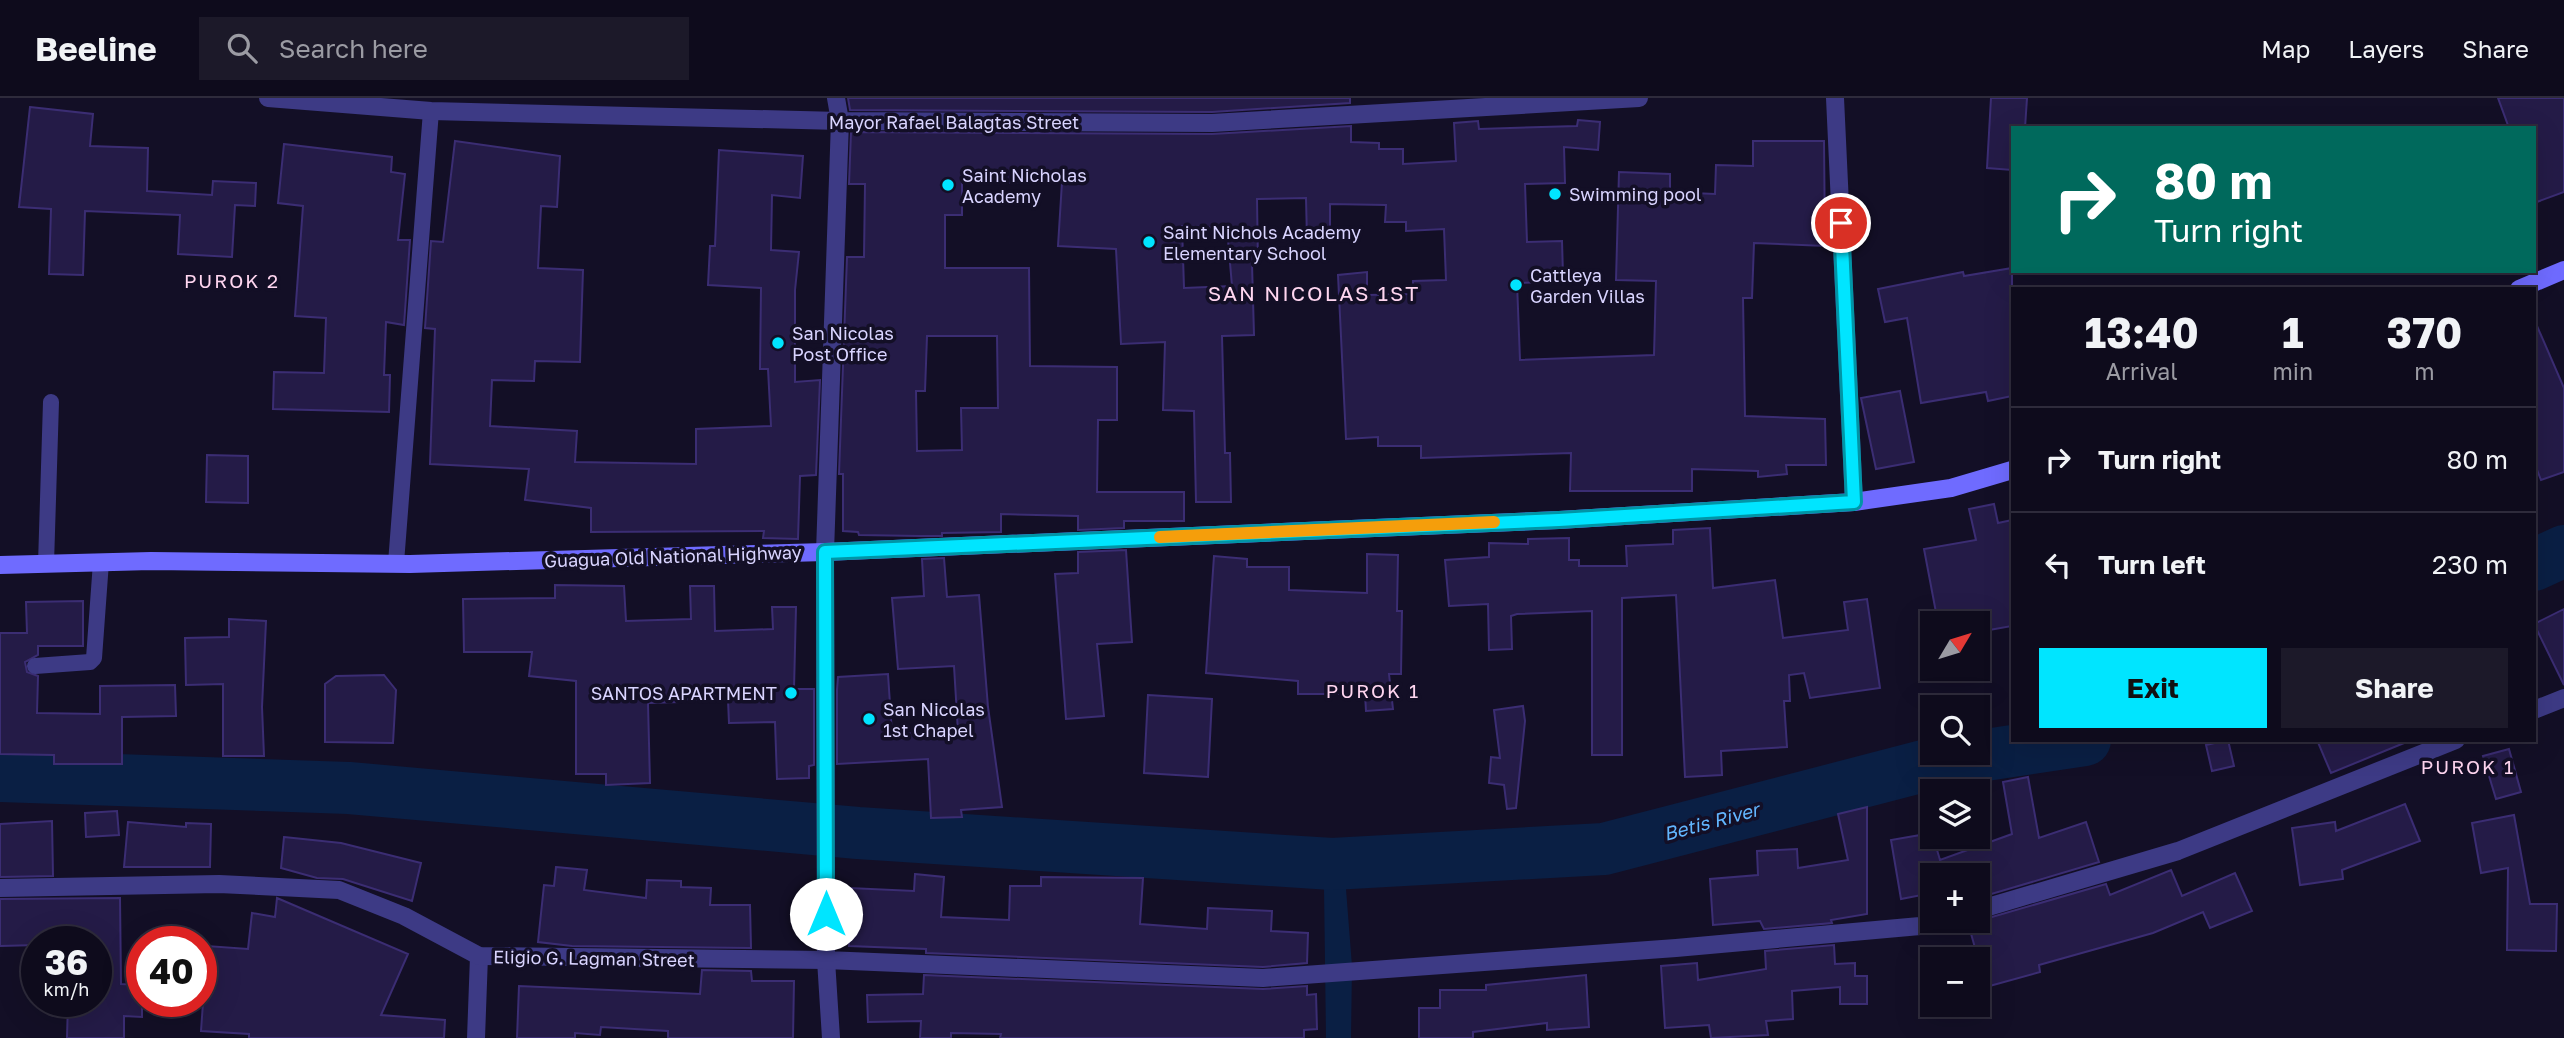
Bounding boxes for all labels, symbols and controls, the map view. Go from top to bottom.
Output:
search box [199,17,689,80]
text: Beeline [35,29,157,68]
icon: search [223,29,261,67]
text: Search here [279,33,428,64]
text: Map [2261,34,2310,63]
text: Layers [2348,34,2424,63]
text: Share [2462,34,2529,63]
street label: Mayor Rafael Balagtas Street [829,111,1079,133]
text: 80 m [2154,151,2272,210]
icon: right [2039,154,2130,245]
place label: Saint Nicholas Academy [962,164,1087,207]
marker: Saint Nicholas Academy [940,177,956,193]
place label: Swimming pool [1569,183,1702,205]
marker: Swimming pool [1547,186,1563,202]
pin [1811,193,1871,253]
icon: arrive [1822,204,1860,242]
text: Turn right [2154,211,2303,249]
place label: Saint Nichols Academy Elementary School [1163,221,1361,264]
marker: Saint Nichols Academy Elementary School [1141,234,1157,250]
place label: Cattleya Garden Villas [1530,264,1645,307]
district label: PUROK 2 [184,269,280,292]
marker: Cattleya Garden Villas [1508,277,1524,293]
district label: SAN NICOLAS 1ST [1208,280,1420,306]
text: 13:40 [2085,307,2199,357]
text: 1 [2282,307,2304,357]
text: 370 [2387,307,2462,357]
place label: San Nicolas Post Office [792,322,894,365]
marker: San Nicolas Post Office [770,335,786,351]
text: Arrival [2106,357,2178,385]
text: min [2272,357,2313,385]
text: m [2414,357,2435,385]
icon: right [2039,441,2077,479]
text: Turn right [2098,444,2221,475]
text: 80 m [2447,444,2508,475]
street label: Guagua Old National Highway [544,541,802,571]
icon: left [2039,546,2077,584]
text: Turn left [2098,549,2206,580]
text: 230 m [2432,549,2508,580]
north arrow [1920,611,1990,681]
map controls [1920,611,1990,1017]
button: Exit [2039,648,2267,728]
button: Share [2281,648,2508,728]
district label: PUROK 1 [1326,679,1420,702]
place label: SANTOS APARTMENT [591,682,777,704]
marker: SANTOS APARTMENT [783,685,799,701]
button: search [1920,695,1990,765]
place label: San Nicolas 1st Chapel [883,698,985,741]
marker: San Nicolas 1st Chapel [861,711,877,727]
district label: PUROK 1 [2421,755,2515,778]
button: layers [1920,779,1990,849]
water label: Betis River [1661,797,1764,845]
button: + [1920,863,1990,933]
position arrow [789,877,863,951]
speed limit sign: 40 [126,926,217,1017]
text: 36 [45,941,88,983]
street label: Eligio G. Lagman Street [493,945,695,971]
button: − [1920,947,1990,1017]
text: km/h [44,978,89,1000]

